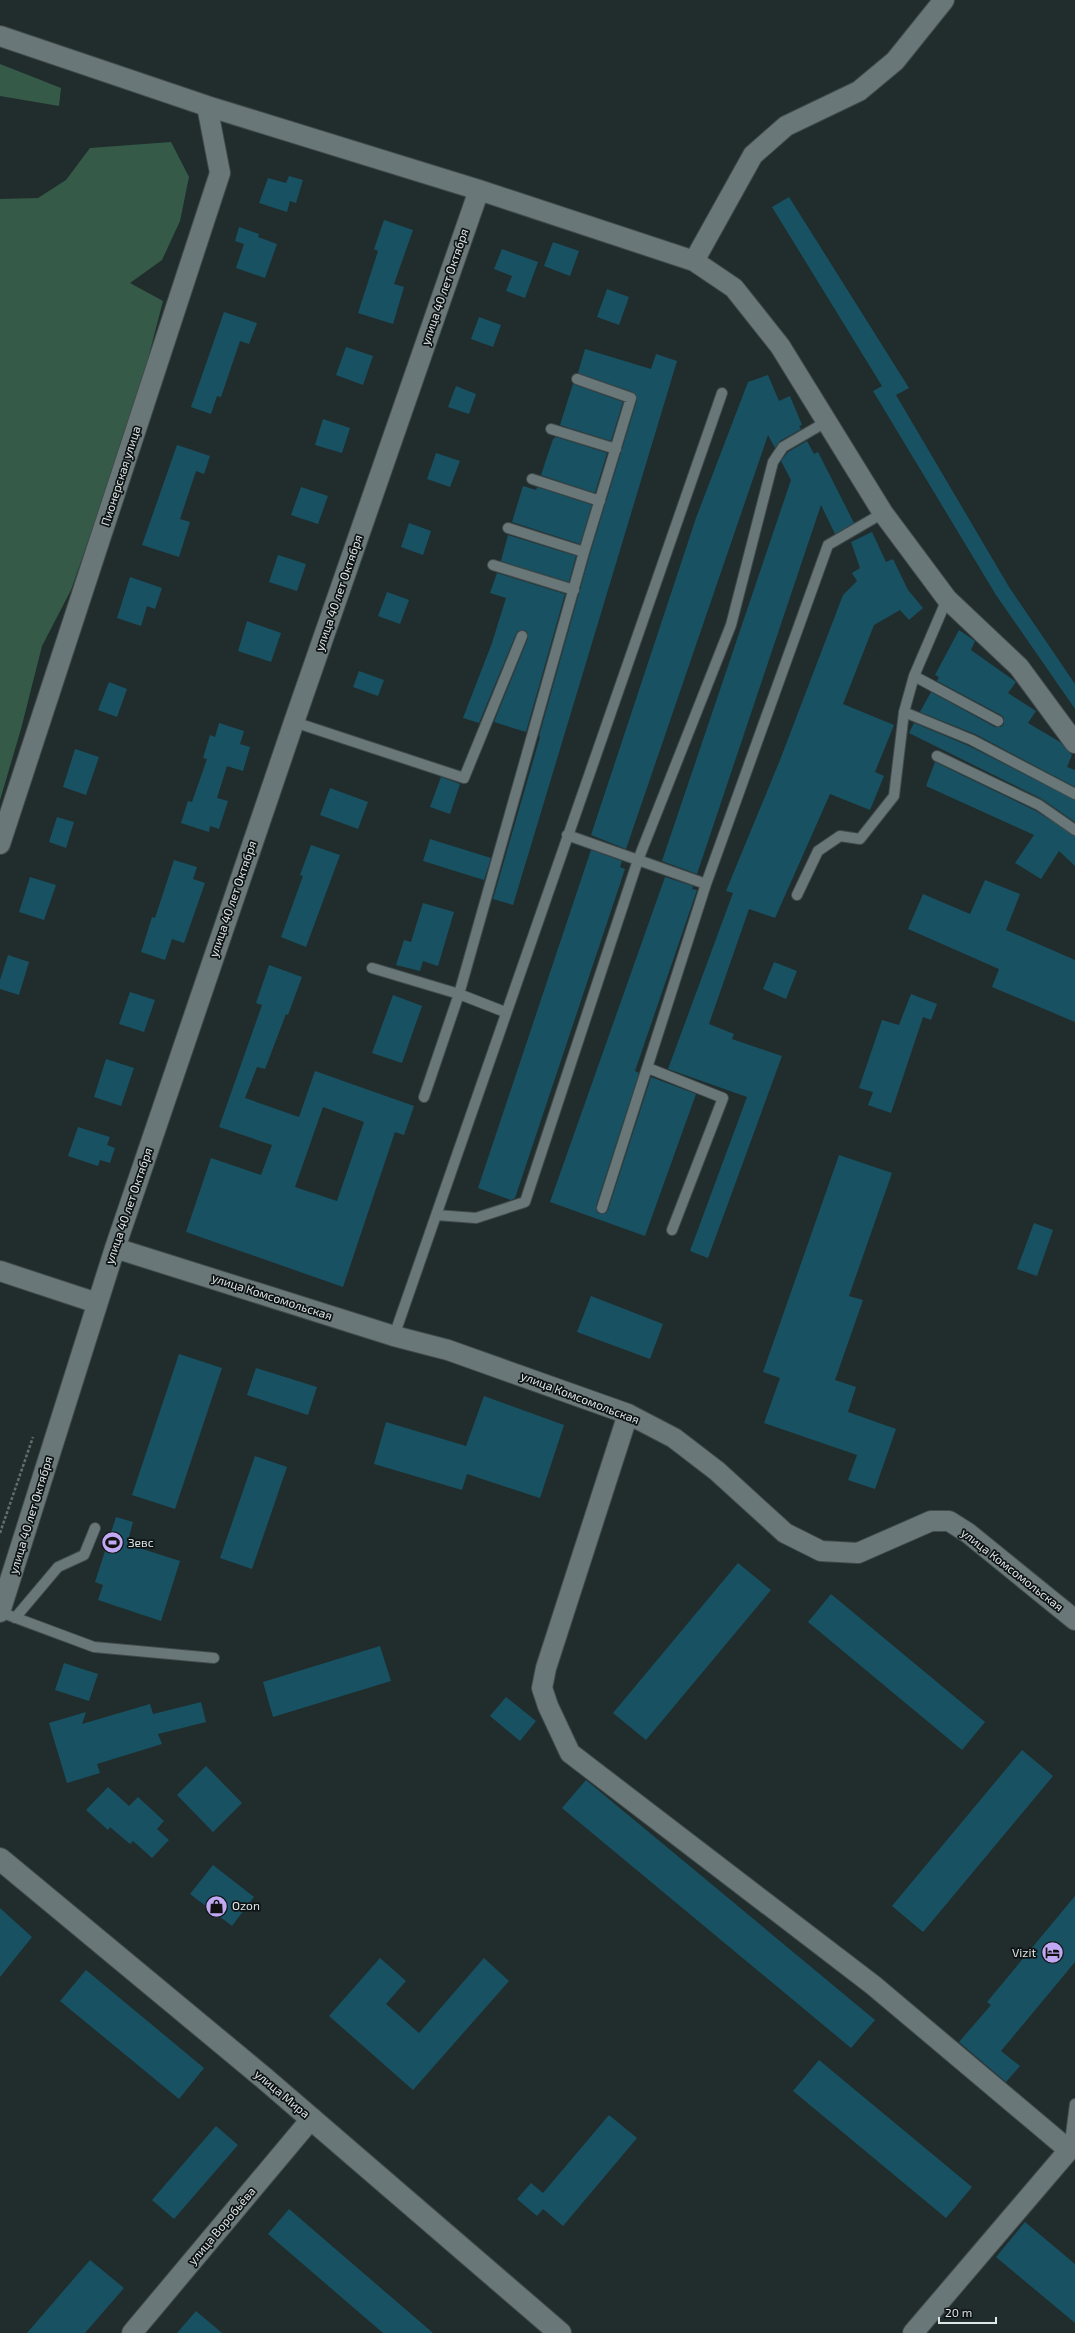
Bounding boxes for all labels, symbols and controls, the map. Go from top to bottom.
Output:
street label: улица 40 лет Октября [418,227,472,347]
street label: Пионерская улица [97,424,144,528]
street label: улица 40 лет Октября [312,533,366,653]
street label: улица 40 лет Октября [206,839,260,959]
street label: улица 40 лет Октября [102,1146,156,1266]
street label: улица Комсомольская [210,1270,334,1323]
street label: улица Комсомольская [519,1368,642,1427]
street label: улица 40 лет Октября [5,1454,56,1576]
street label: улица Комсомольская [958,1525,1067,1614]
sports icon: Зевс [99,1530,125,1556]
place label: Зевс [128,1535,154,1549]
shop icon: Ozon [203,1893,229,1919]
place label: Ozon [232,1898,260,1912]
hotel icon: Vizit [1039,1940,1065,1966]
place label: Vizit [1012,1945,1036,1959]
street label: улица Мира [252,2066,313,2121]
street label: улица Воробьёва [185,2184,259,2268]
scale bar [939,2299,996,2325]
text: 20 m [945,2305,972,2319]

